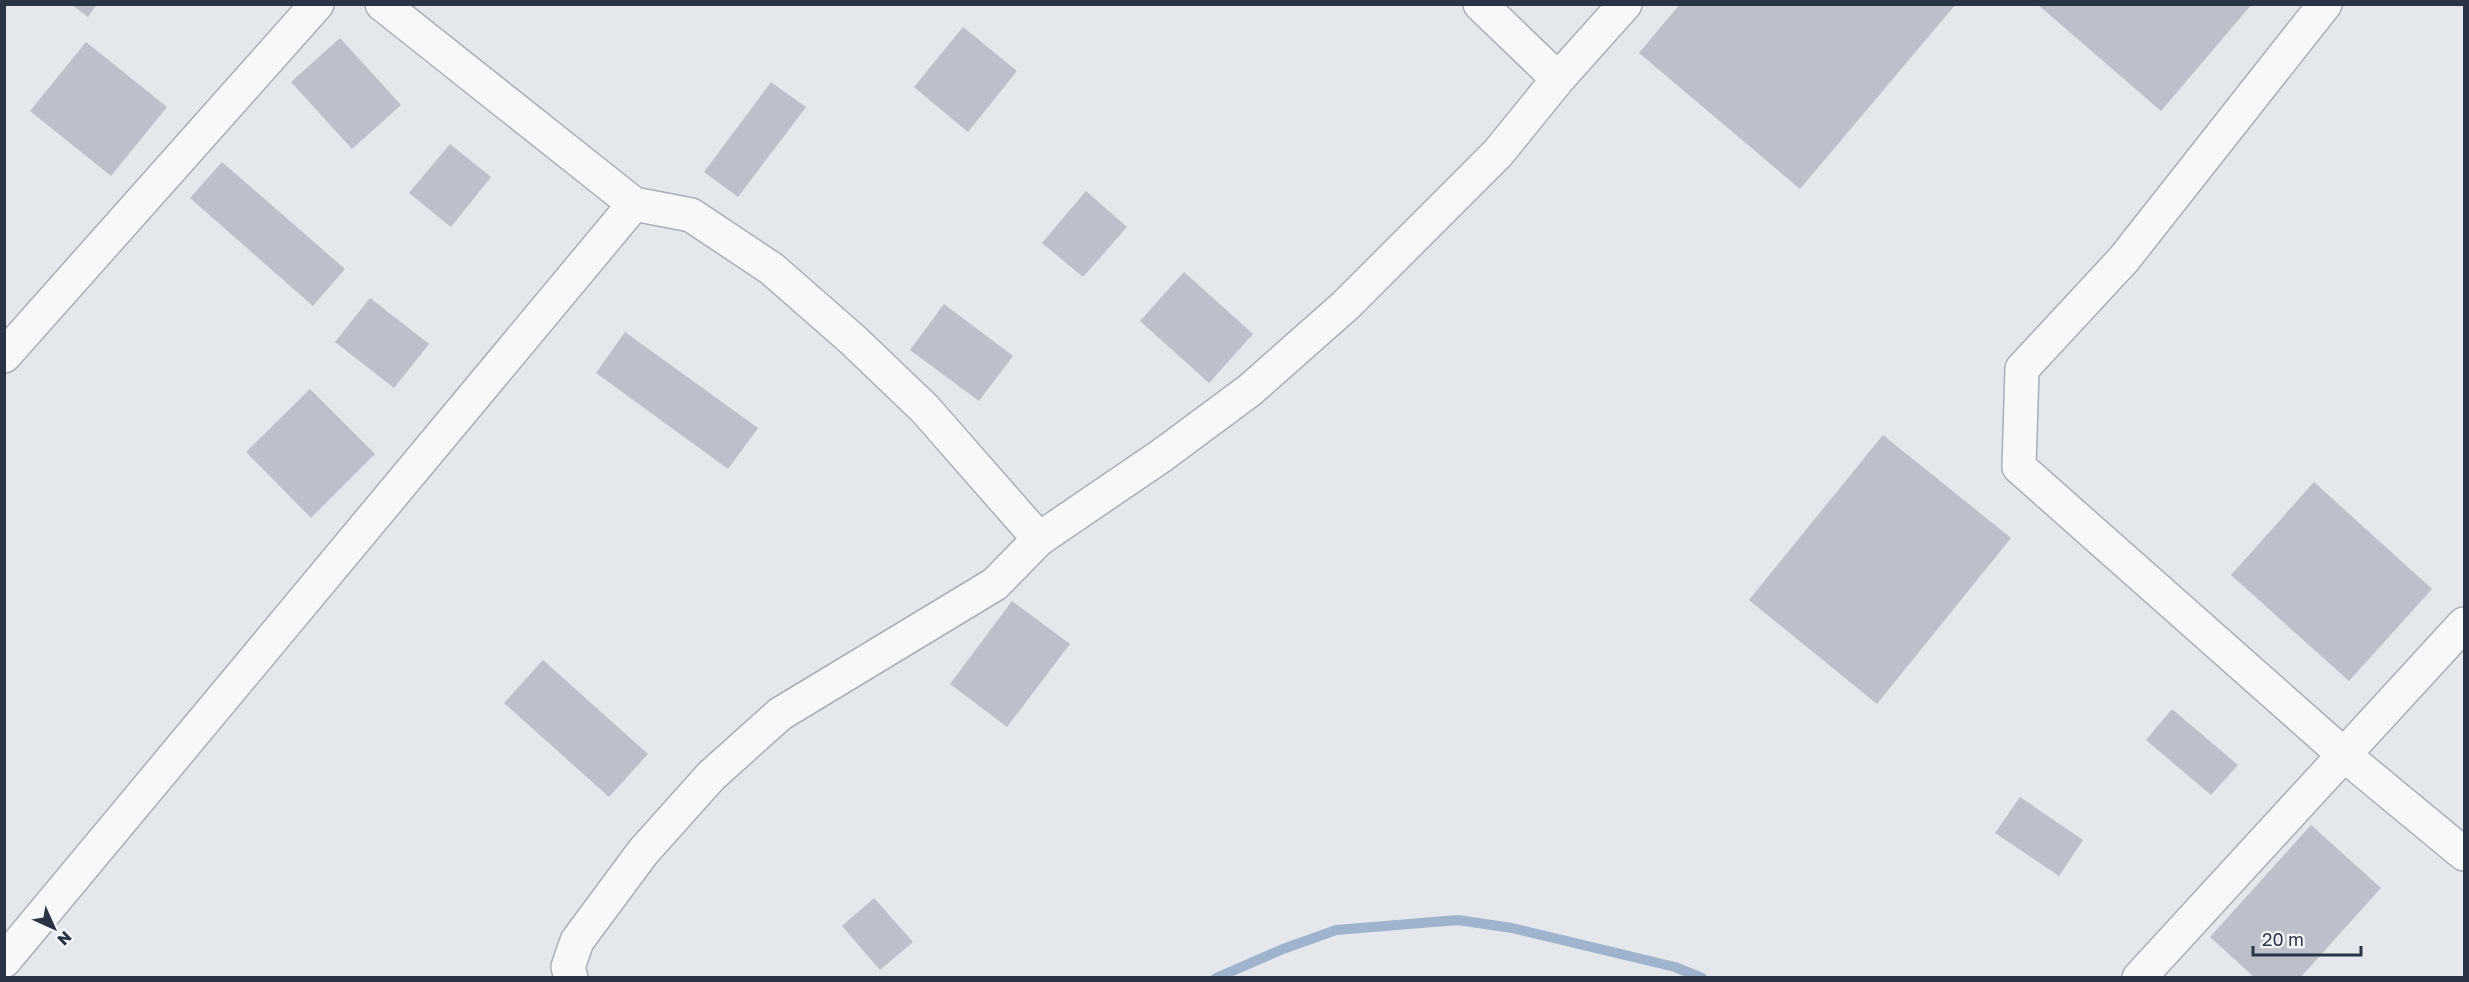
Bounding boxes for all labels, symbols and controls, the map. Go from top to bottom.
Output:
north arrow [24,898,84,958]
scale bar [2253,919,2361,957]
text: N [53,927,76,950]
text: 20 m [2262,928,2304,950]

